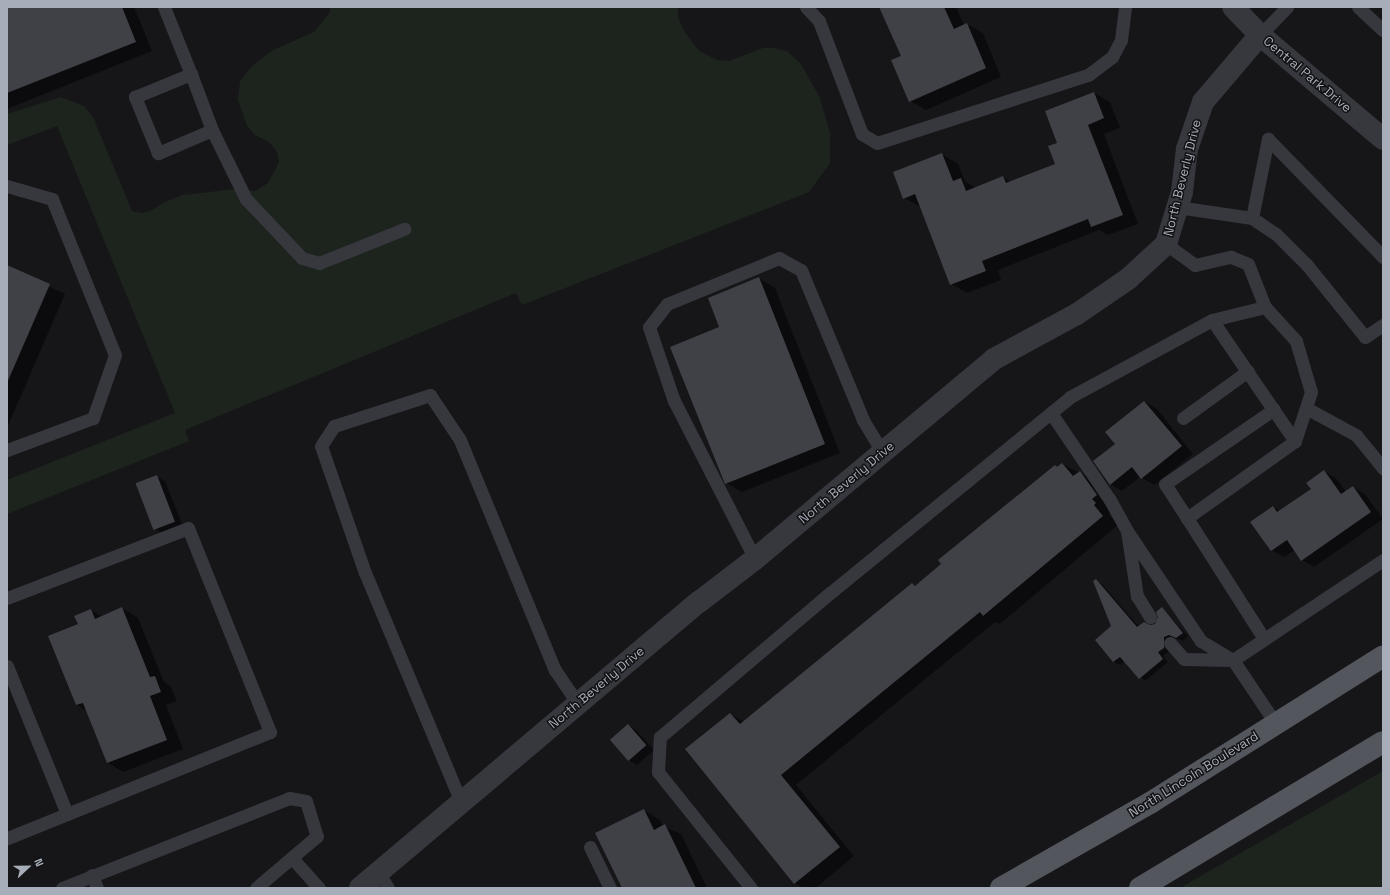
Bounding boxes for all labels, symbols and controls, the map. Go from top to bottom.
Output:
street label: Central Park Drive [1260,34,1354,116]
street label: North Beverly Drive [1161,118,1205,238]
street label: North Beverly Drive [796,439,898,527]
street label: North Beverly Drive [546,644,648,732]
street label: North Lincoln Boulevard [1126,729,1262,821]
north arrow [8,847,48,887]
text: N [31,856,47,869]

